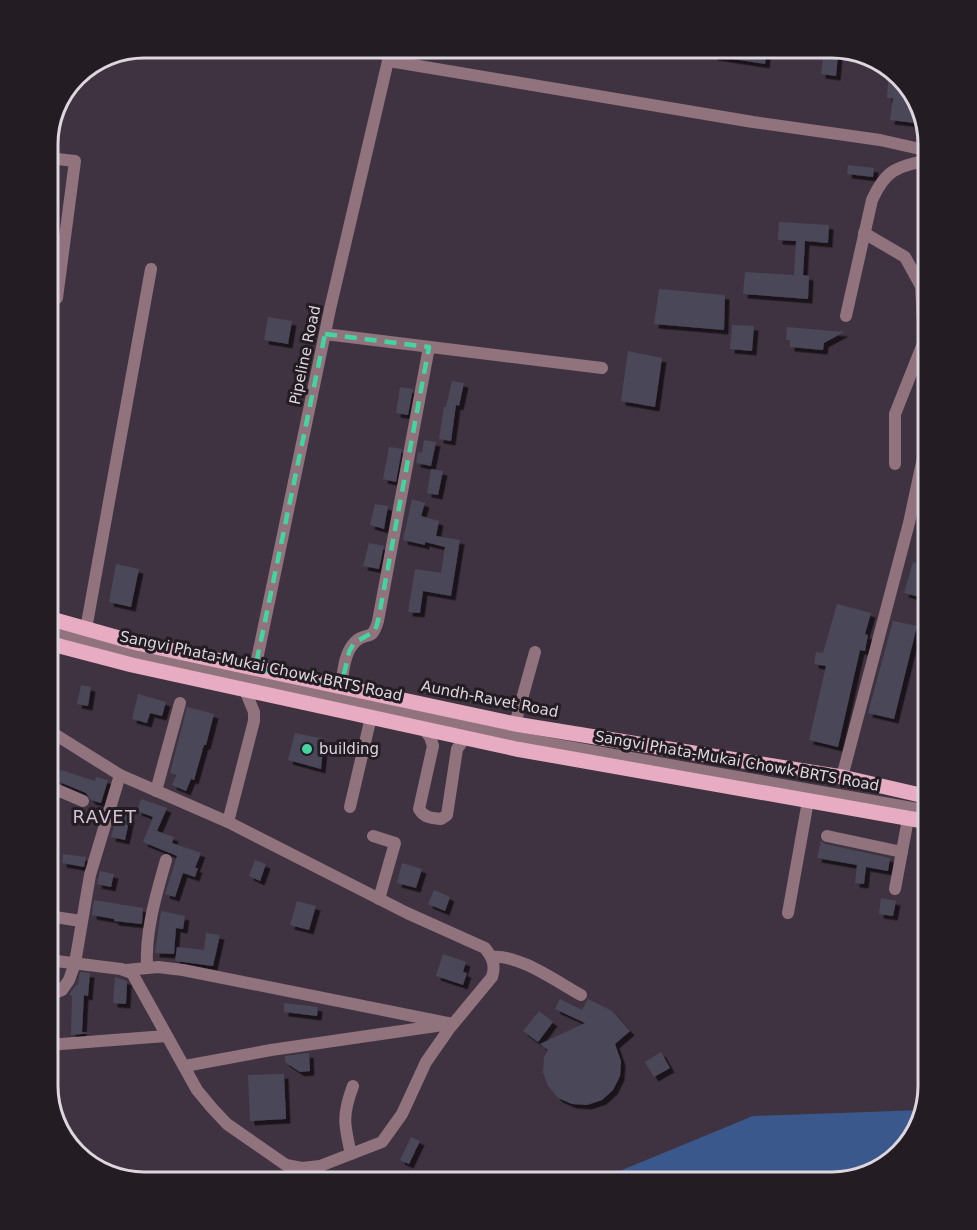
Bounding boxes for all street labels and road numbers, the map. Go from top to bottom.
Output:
street label: Pipeline Road [286,304,324,406]
street label: Sangvi Phata-Mukai Chowk BRTS Road [118,627,404,705]
street label: Aundh-Ravet Road [420,677,560,721]
street label: Sangvi Phata-Mukai Chowk BRTS Road [593,727,881,795]

